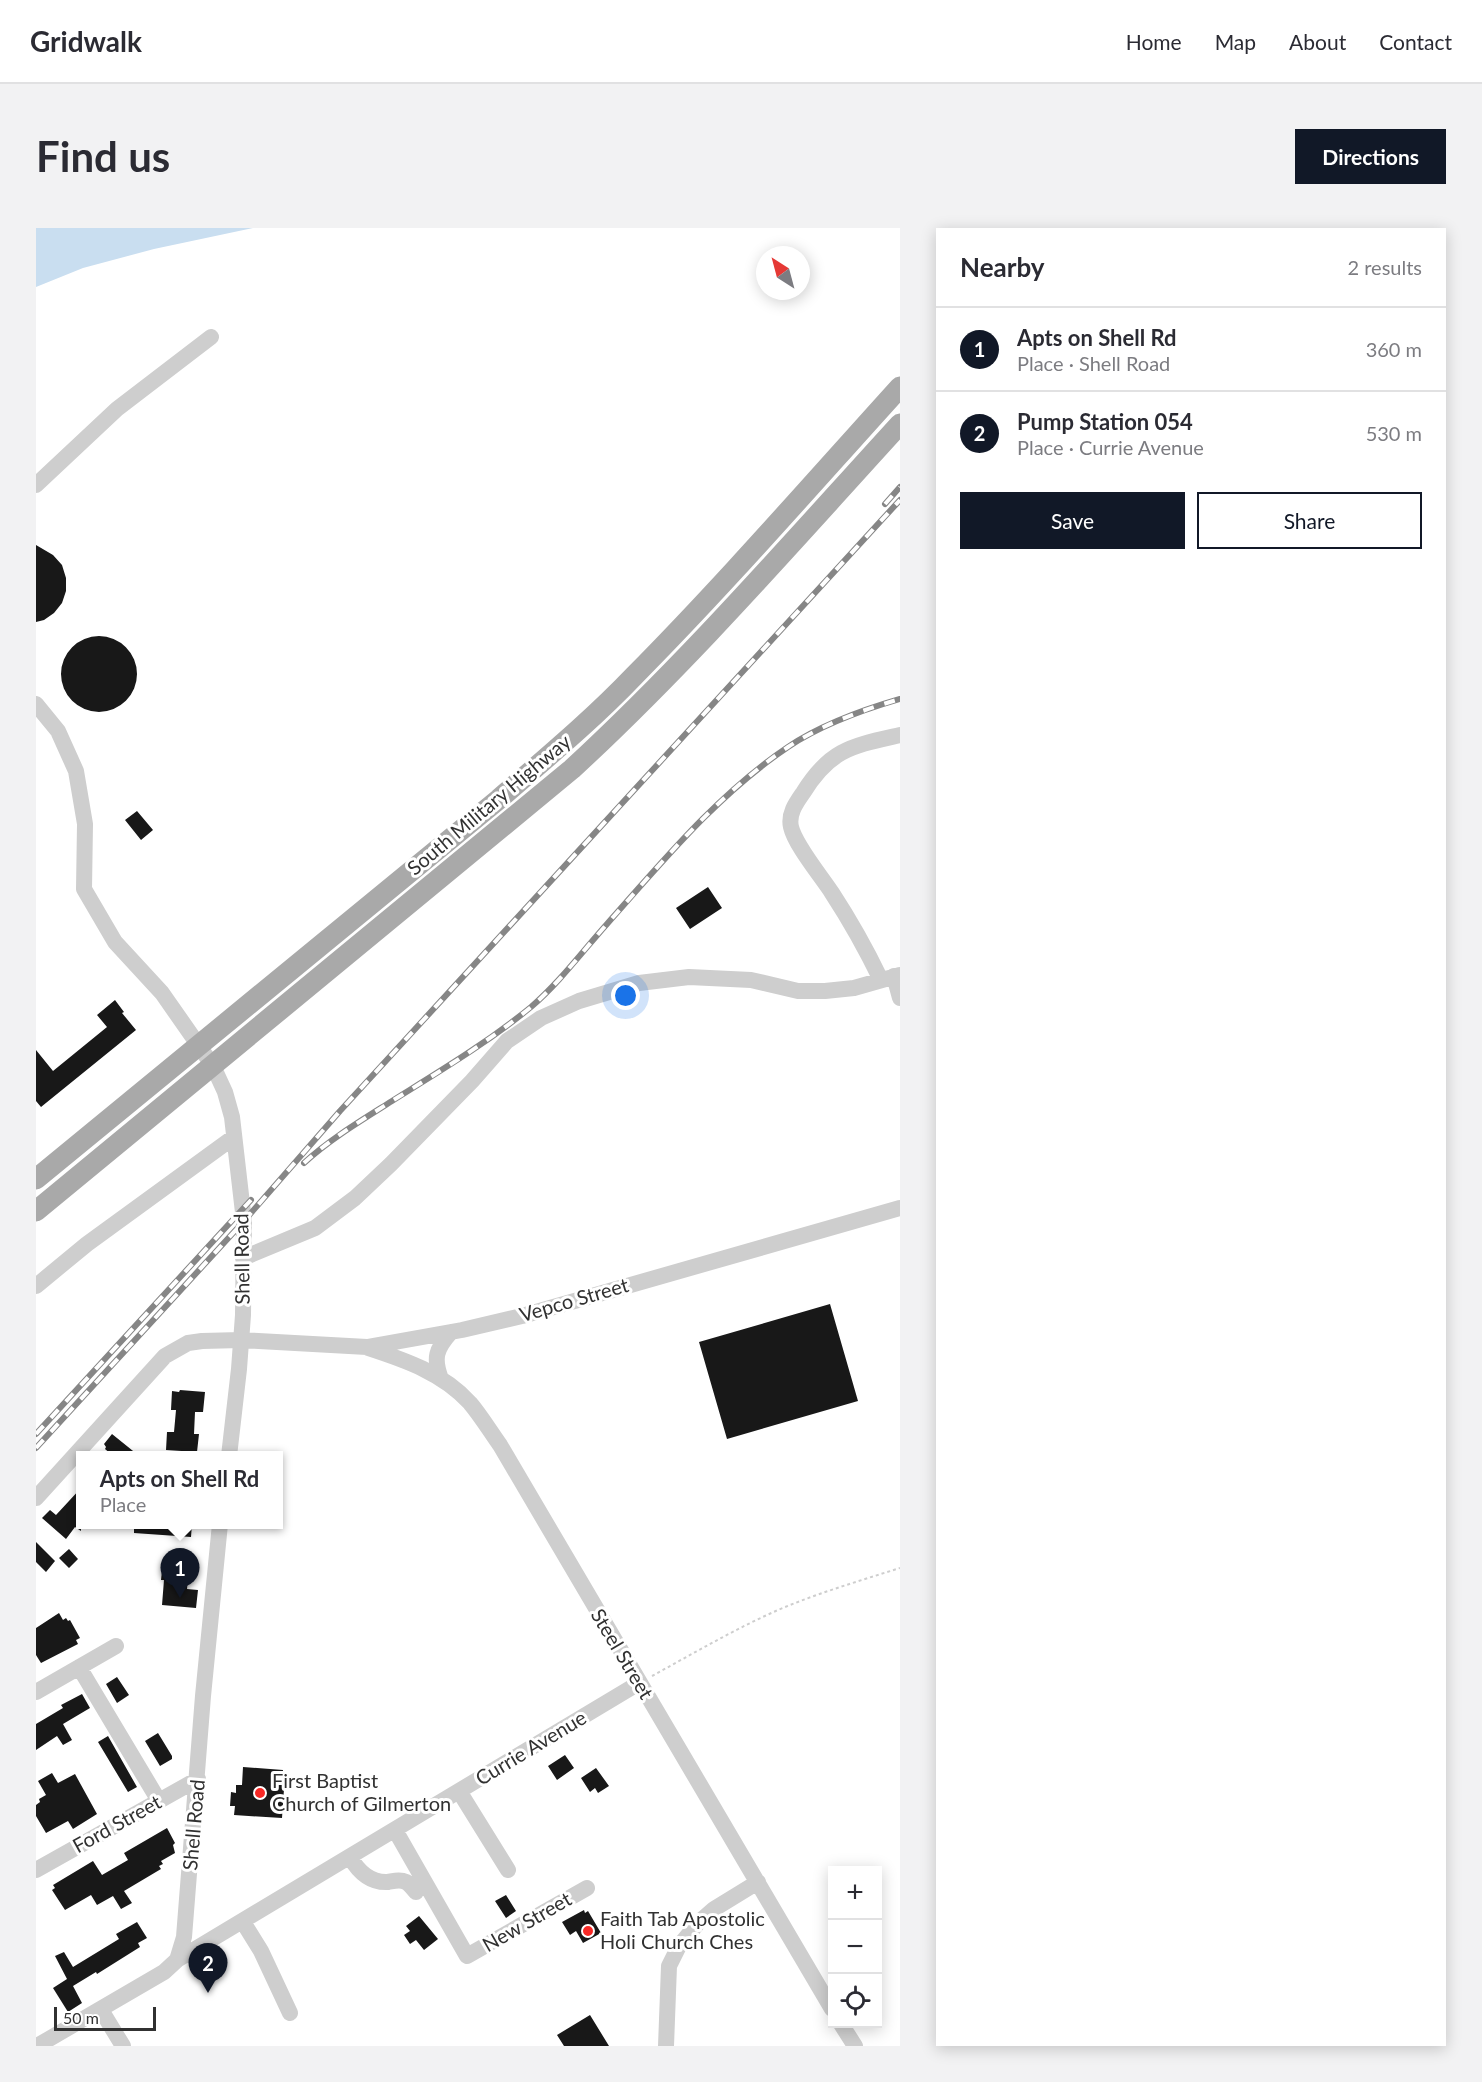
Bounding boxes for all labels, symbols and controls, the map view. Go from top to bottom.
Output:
text: Gridwalk [30,24,142,58]
text: Home [1126,29,1182,54]
text: Map [1215,29,1256,54]
text: About [1289,29,1346,54]
text: Contact [1379,29,1452,54]
button: Directions [1295,129,1446,184]
text: Find us [36,131,170,181]
north arrow [756,246,810,300]
text: Nearby [960,251,1045,283]
text: 2 results [1347,255,1422,279]
text: Apts on Shell Rd [1017,324,1177,351]
text: 1 [974,337,985,361]
text: 360 m [1366,337,1422,361]
text: Place · Shell Road [1017,351,1170,375]
text: Pump Station 054 [1017,408,1193,435]
text: 2 [974,421,985,445]
text: 530 m [1366,421,1422,445]
text: Place · Currie Avenue [1017,435,1204,459]
button: Save [960,492,1185,549]
button: Share [1197,492,1422,549]
street label: South Military Highway [402,728,575,880]
your location [611,981,640,1010]
street label: Shell Road [228,1213,254,1305]
street label: Vepco Street [516,1272,631,1326]
popup [76,1451,283,1529]
text: Apts on Shell Rd [100,1465,259,1492]
text: Place [100,1492,146,1516]
pin: 1 [160,1548,200,1598]
street label: Steel Street [587,1604,659,1703]
street label: Currie Avenue [471,1705,590,1790]
place label: First Baptist Church of Gilmerton [272,1768,451,1815]
street label: Shell Road [177,1778,209,1871]
marker: First Baptist Church of Gilmerton [253,1786,267,1800]
street label: Ford Street [68,1789,165,1857]
map controls [828,1866,882,2028]
button: + [828,1866,882,1920]
street label: New Street [478,1886,575,1956]
place label: Faith Tab Apostolic Holi Church Ches [600,1906,765,1953]
button: − [828,1920,882,1974]
marker: Faith Tab Apostolic Holi Church Ches [581,1924,595,1938]
pin: 2 [188,1944,228,1993]
button: locate [828,1974,882,2028]
scale bar [54,2004,156,2032]
text: 50 m [63,2008,99,2027]

